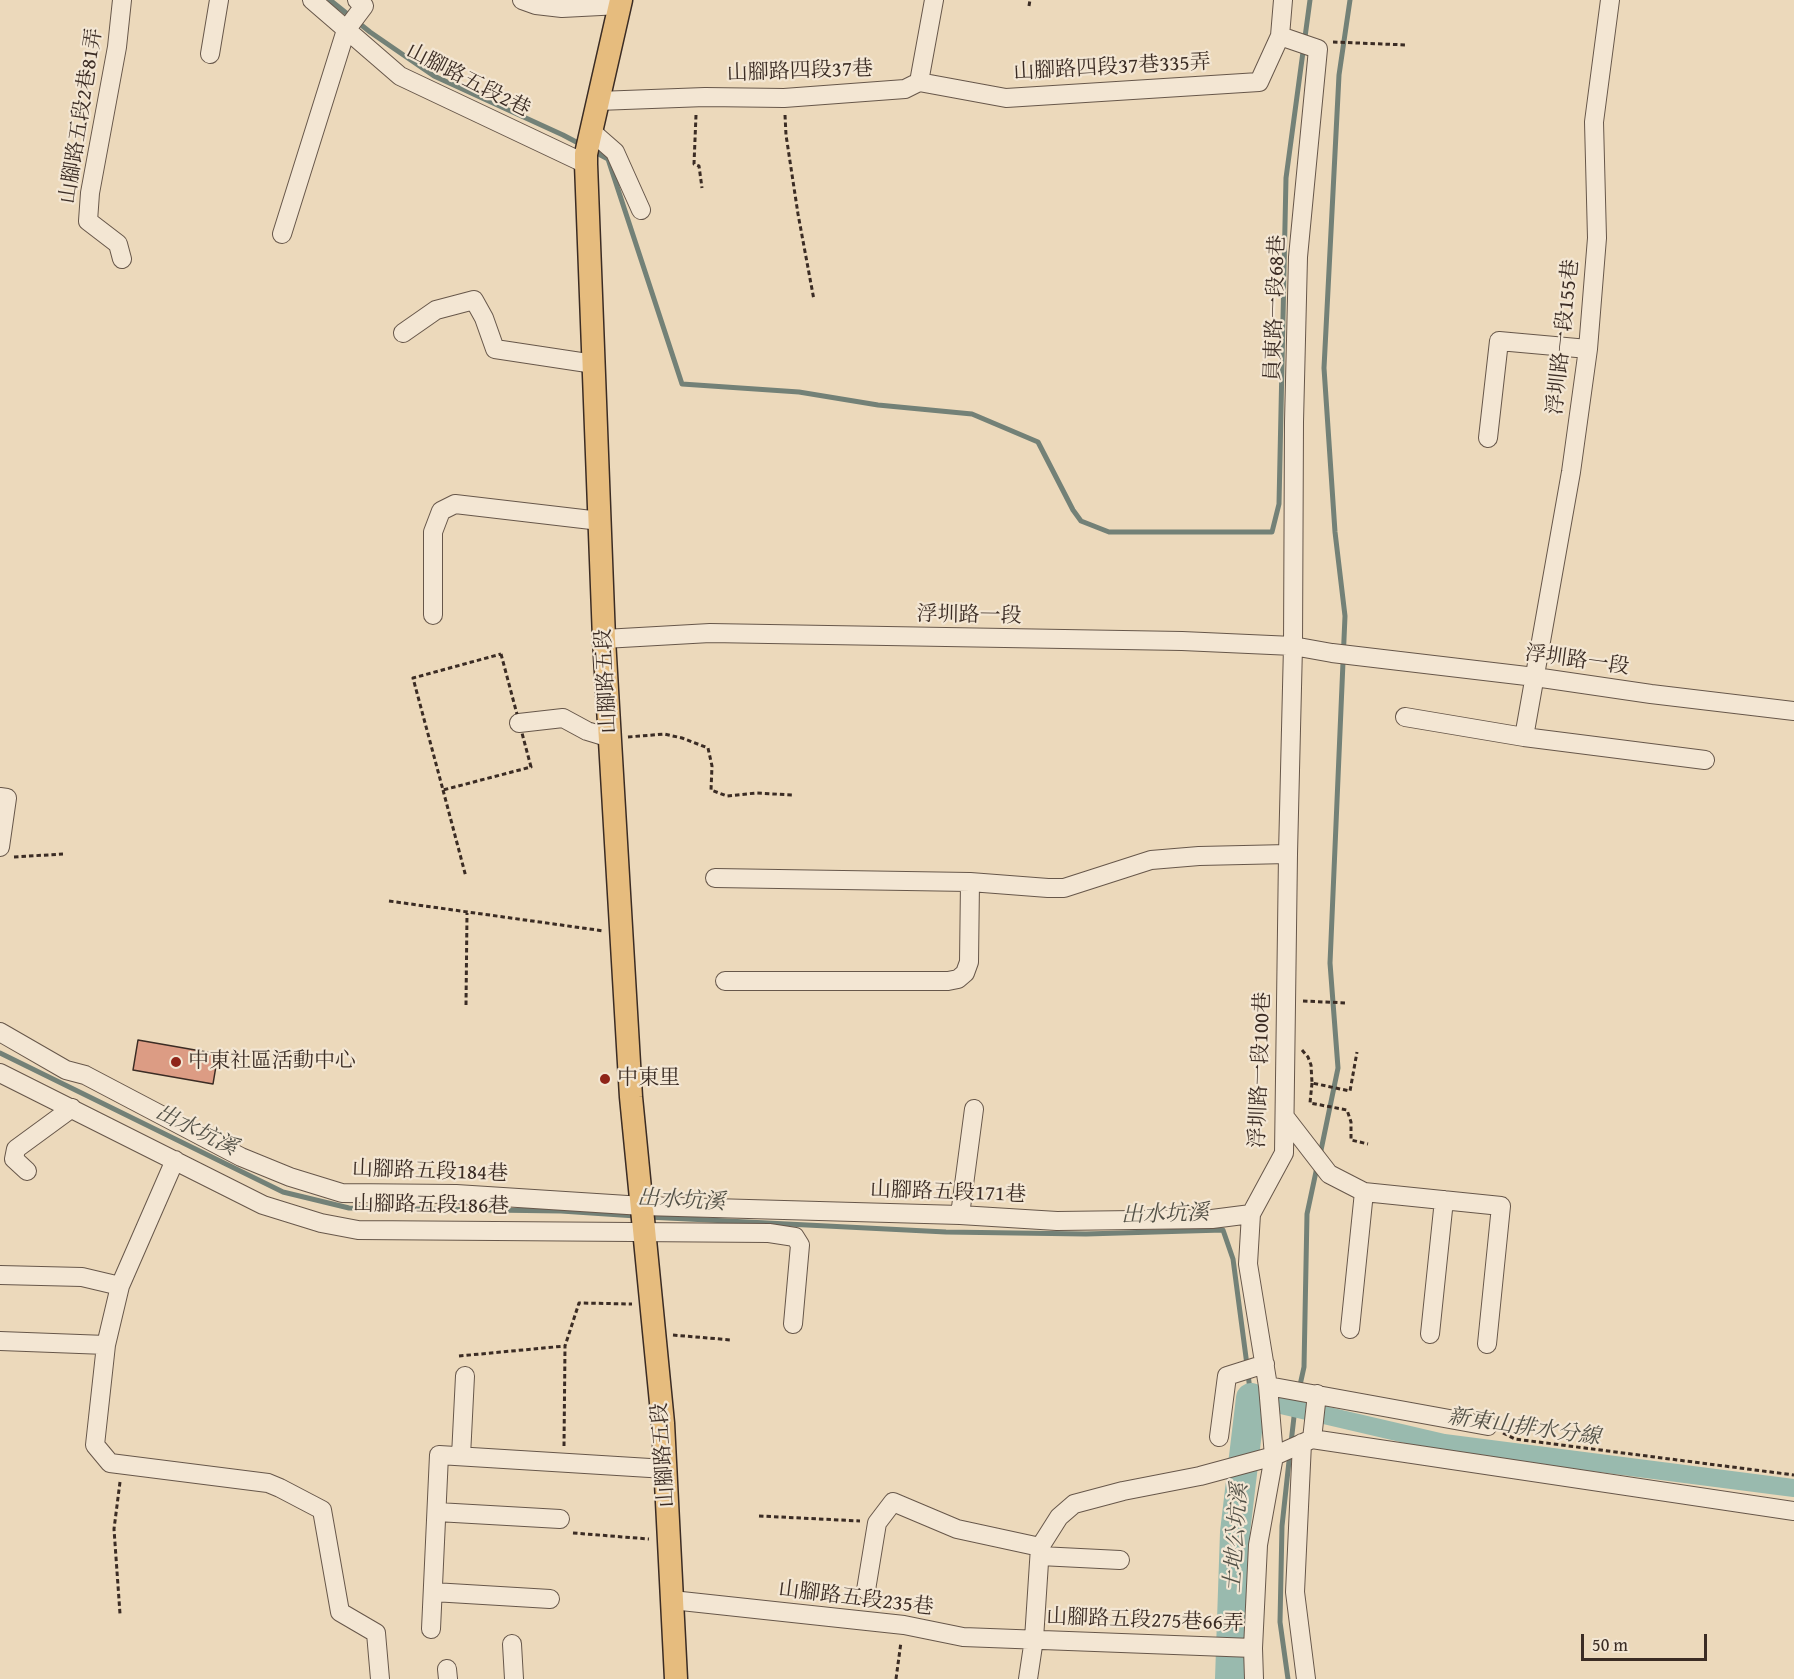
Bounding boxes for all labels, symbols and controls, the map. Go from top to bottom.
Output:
street label: 山腳路五段2巷81弄 [56,26,108,206]
street label: 山腳路五段2巷 [402,39,534,123]
street label: 山腳路四段37巷335弄 [1013,50,1211,86]
street label: 山腳路四段37巷 [726,57,874,87]
street label: 員東路一段68巷 [1261,234,1291,382]
street label: 浮圳路一段155巷 [1543,258,1585,416]
street label: 浮圳路一段 [916,602,1022,630]
street label: 山腳路五段 [592,628,622,734]
street label: 浮圳路一段 [1523,641,1631,681]
street label: 浮圳路一段100巷 [1246,991,1276,1149]
place label: 中東社區活動中心 [188,1049,356,1075]
marker: 中東社區活動中心 [169,1055,183,1069]
place label: 中東里 [617,1066,680,1092]
marker: 中東里 [598,1072,612,1086]
water label: 出水坑溪 [151,1100,241,1162]
street label: 山腳路五段184巷 [351,1157,509,1187]
street label: 山腳路五段171巷 [869,1178,1027,1208]
water label: 出水坑溪 [636,1186,726,1216]
street label: 山腳路五段186巷 [353,1192,509,1220]
water label: 出水坑溪 [1121,1200,1209,1230]
street label: 山腳路五段 [648,1402,680,1508]
water label: 新東山排水分線 [1446,1404,1602,1452]
water label: 土地公坑溪 [1220,1482,1254,1594]
street label: 山腳路五段235巷 [777,1577,935,1621]
street label: 山腳路五段275巷66弄 [1046,1605,1244,1637]
scale bar [1584,1622,1710,1660]
text: 50 m [1592,1631,1628,1658]

